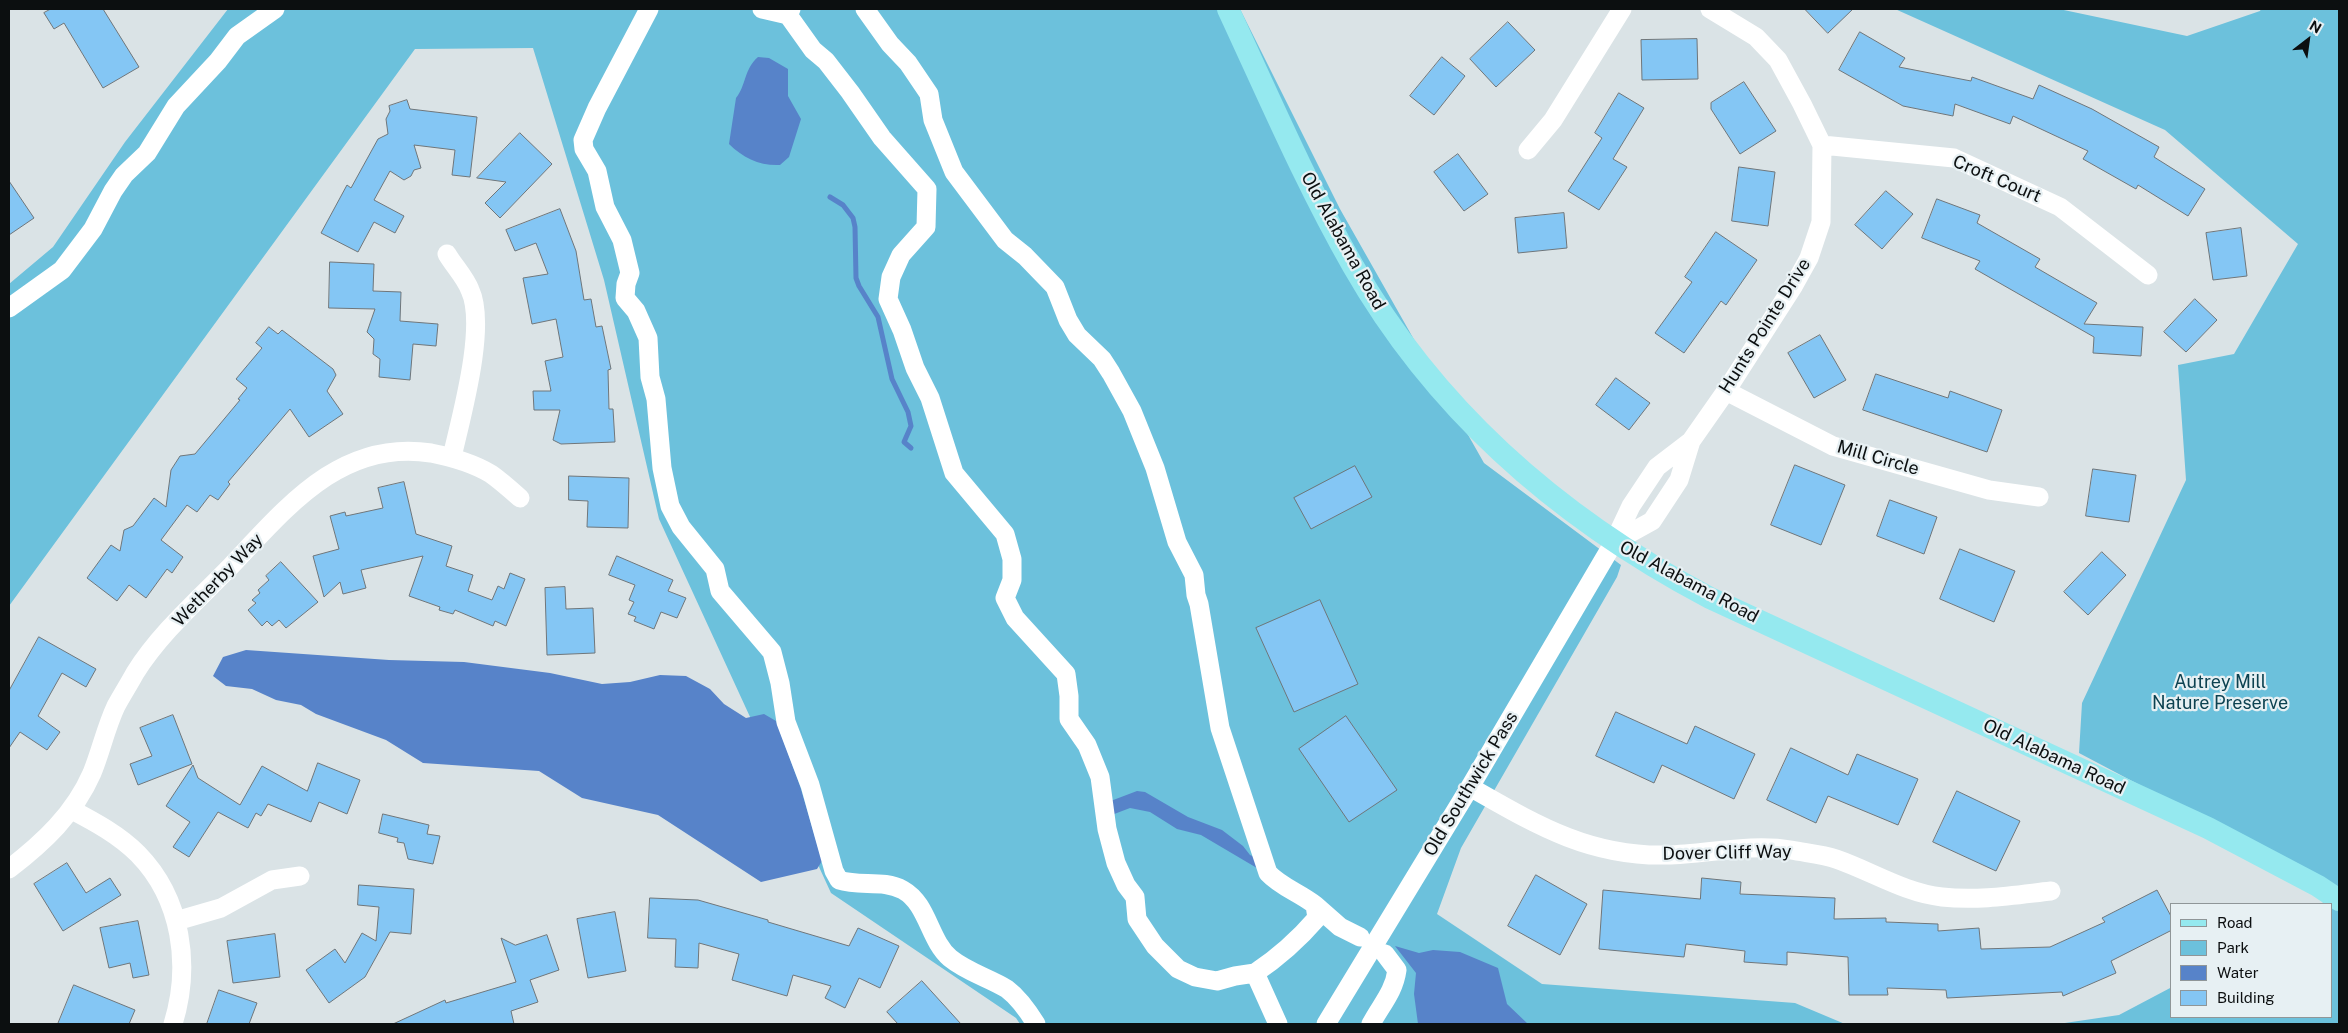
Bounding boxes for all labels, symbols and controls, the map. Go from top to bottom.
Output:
north arrow [2283,15,2333,65]
text: N [2307,17,2324,37]
street label: Croft Court [1950,151,2044,207]
street label: Old Alabama Road [1296,168,1390,314]
street label: Hunts Pointe Drive [1715,254,1815,398]
street label: Mill Circle [1835,436,1921,480]
street label: Wetherby Way [168,529,268,631]
street label: Old Alabama Road [1616,536,1762,628]
park label: Autrey Mill Nature Preserve [2152,671,2288,714]
street label: Old Southwick Pass [1419,708,1523,860]
street label: Old Alabama Road [1979,715,2129,799]
street label: Dover Cliff Way [1662,841,1792,865]
legend [2170,903,2333,1018]
text: Road [2217,914,2253,931]
text: Park [2217,939,2249,956]
text: Water [2217,964,2259,981]
text: Building [2217,989,2275,1006]

